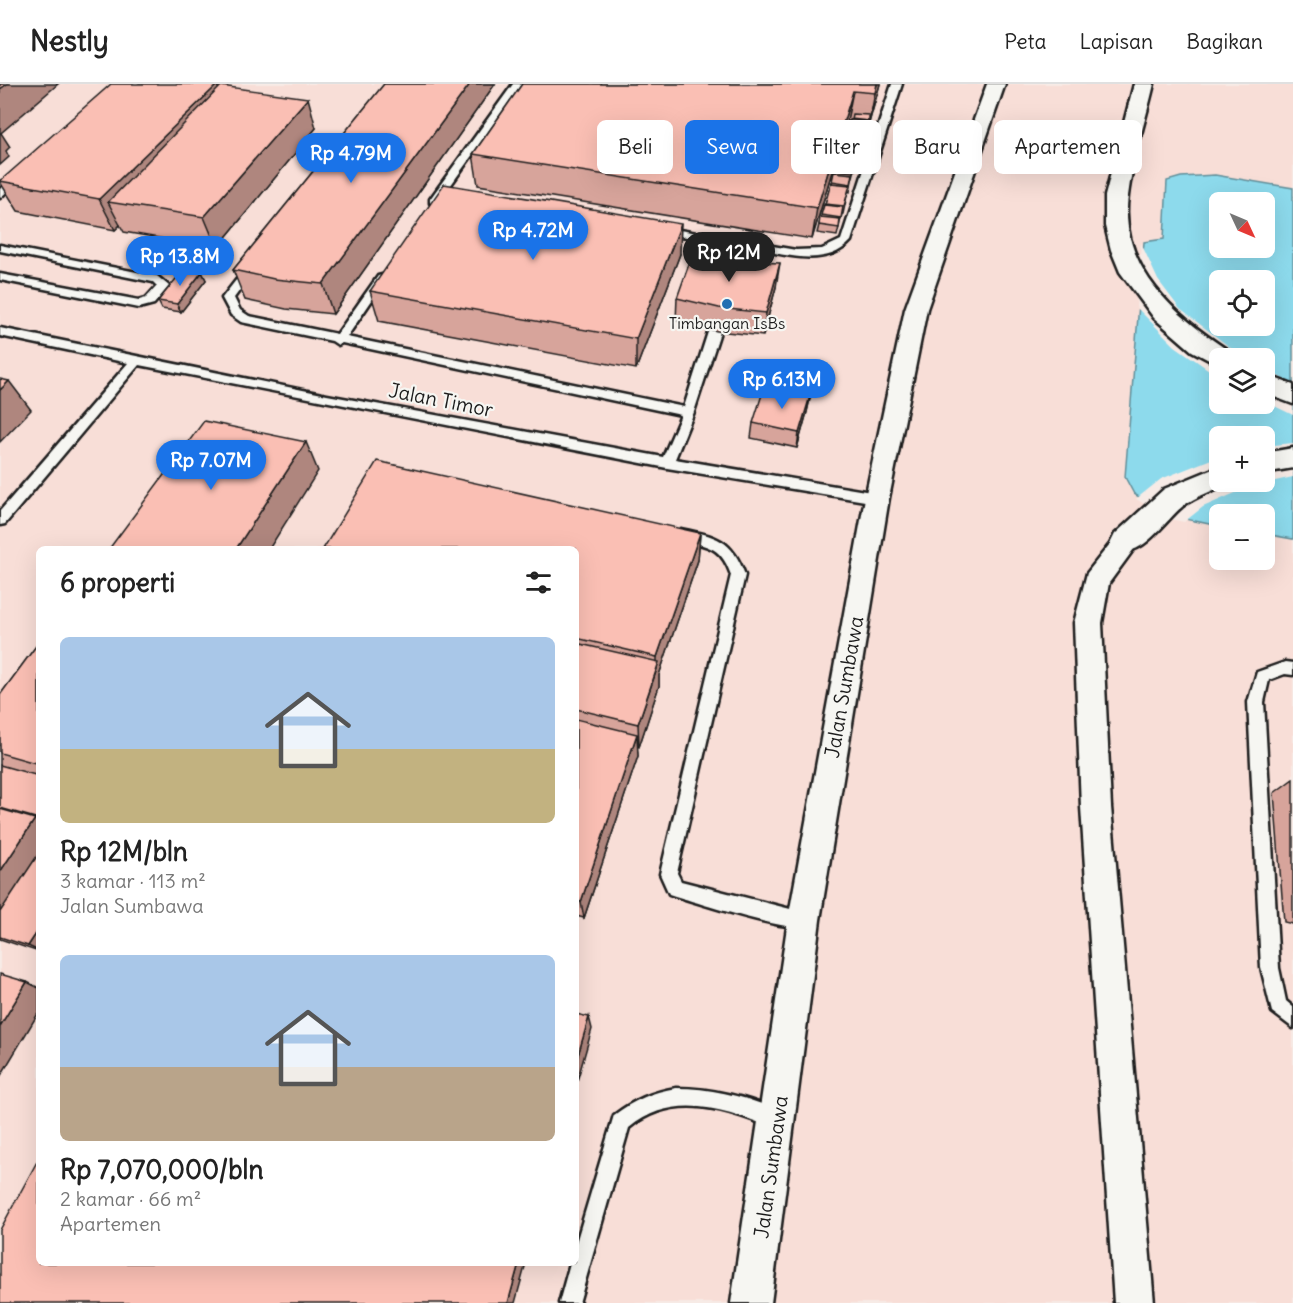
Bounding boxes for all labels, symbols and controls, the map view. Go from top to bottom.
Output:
text: Nestly [30,23,109,59]
text: Peta [1004,28,1047,55]
text: Lapisan [1080,28,1153,55]
text: Bagikan [1186,28,1263,55]
chip: Beli [597,120,673,174]
chip: Sewa [685,120,779,174]
chip: Filter [791,120,881,174]
chip: Baru [893,120,982,174]
chip: Apartemen [994,120,1142,174]
pin: Rp 4.79M [289,133,413,184]
text: Rp 4.79M [310,140,392,165]
north arrow [1209,192,1275,258]
map controls [1209,192,1275,570]
pin: Rp 4.72M [471,210,595,261]
text: Rp 4.72M [492,217,574,242]
pin: Rp 12M [680,232,778,283]
pin: Rp 13.8M [118,236,242,287]
text: Rp 12M [697,239,761,264]
text: Rp 13.8M [140,243,220,268]
button: locate [1209,270,1275,336]
marker: Timbangan IsBs [720,297,734,311]
place label: Timbangan IsBs [669,313,785,333]
button: layers [1209,348,1275,414]
pin: Rp 6.13M [720,359,844,410]
text: Rp 6.13M [742,366,822,391]
street label: Jalan Timor [387,377,495,422]
button: + [1209,426,1275,492]
pin: Rp 7.07M [149,440,273,491]
text: Rp 7.07M [170,447,252,472]
button: − [1209,504,1275,570]
text: 6 properti [60,566,175,599]
icon: filters [522,566,555,599]
street label: Jalan Sumbawa [819,614,868,760]
icon: home [254,676,362,784]
text: Rp 12M/bln [60,835,188,868]
text: 3 kamar · 113 m² [60,868,206,893]
text: Jalan Sumbawa [60,893,204,918]
icon: home [254,994,362,1102]
street label: Jalan Sumbawa [748,1094,793,1240]
text: Rp 7,070,000/bln [60,1153,264,1186]
text: 2 kamar · 66 m² [60,1186,201,1211]
text: Apartemen [60,1211,161,1236]

